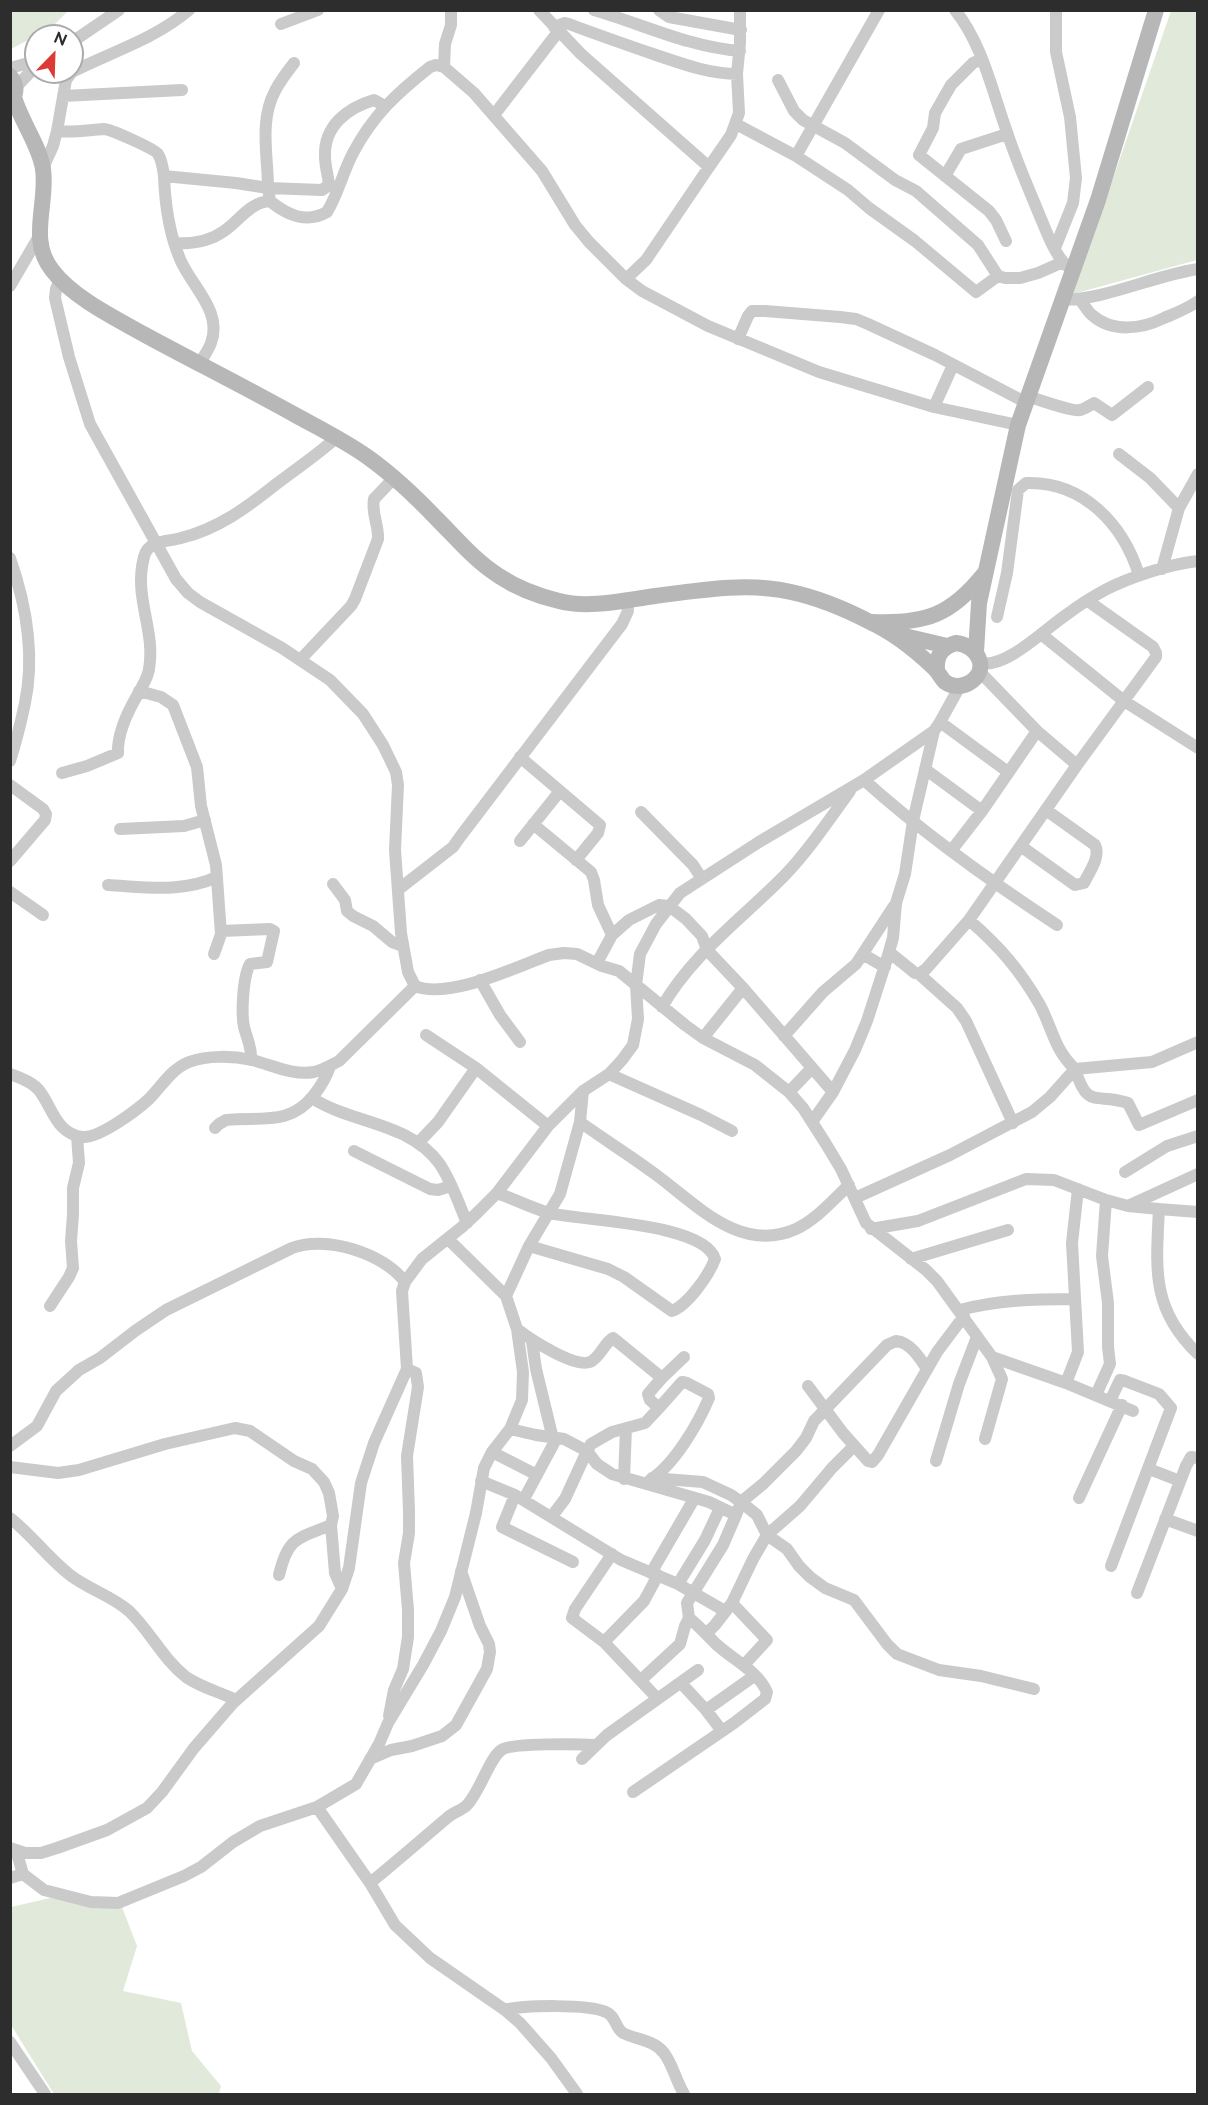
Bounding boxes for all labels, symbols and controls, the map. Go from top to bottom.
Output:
north arrow [24,24,84,84]
text: N [51,28,70,50]

